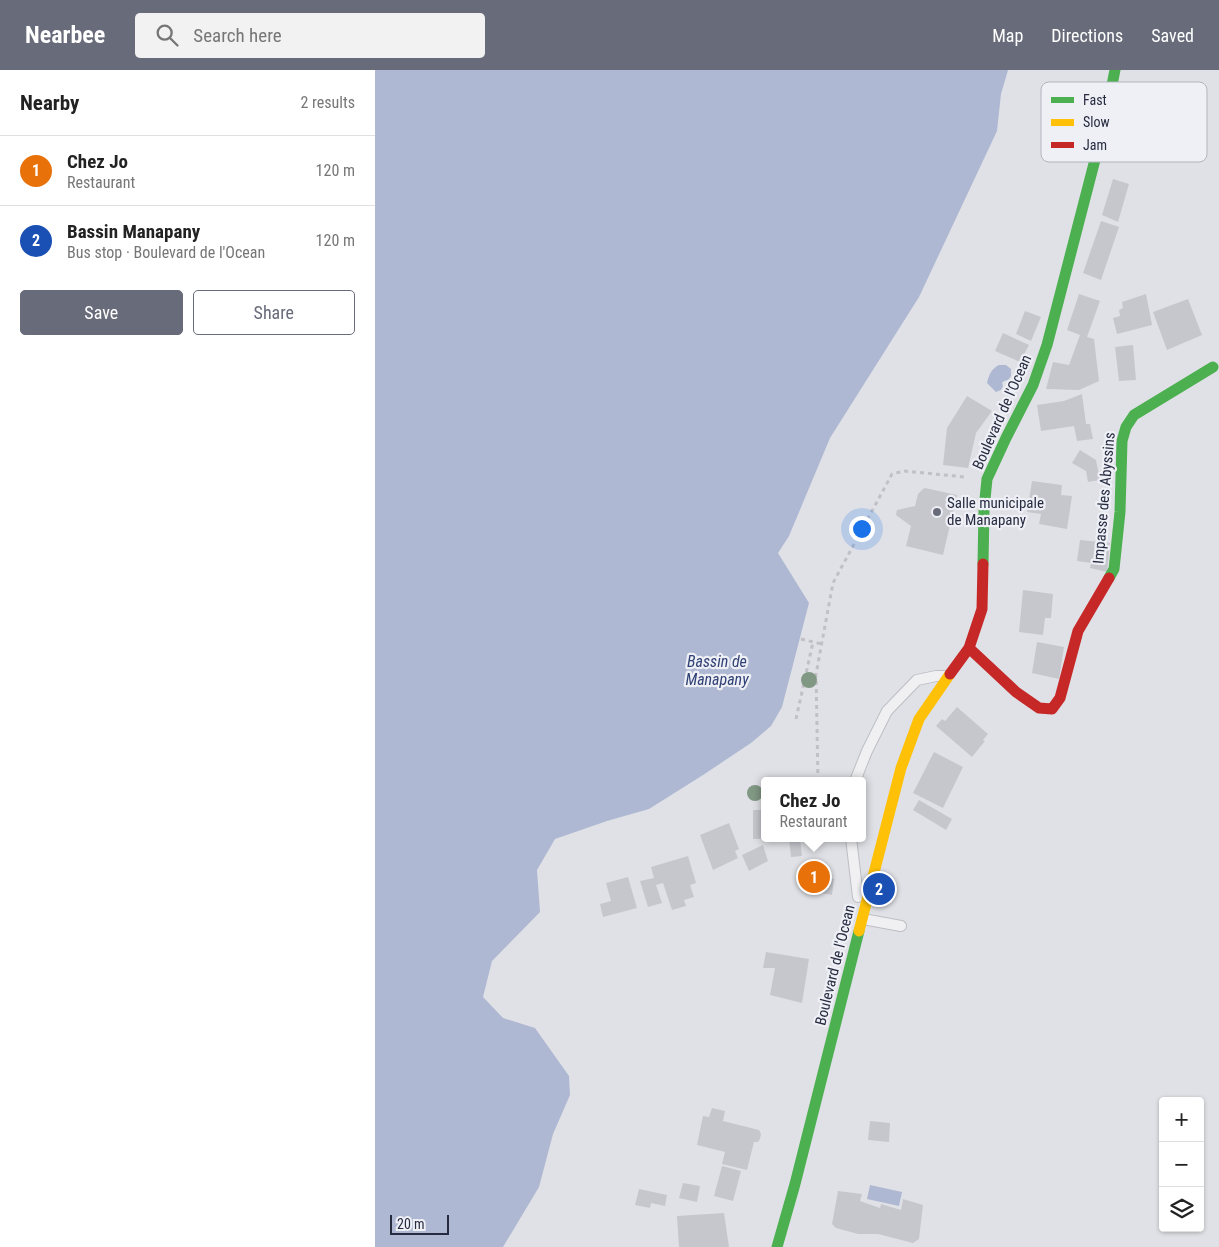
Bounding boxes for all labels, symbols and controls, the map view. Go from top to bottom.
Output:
search box [135,13,485,58]
text: Nearbee [25,21,105,49]
icon: search [153,21,181,49]
text: Search here [193,24,282,47]
text: Map [992,25,1023,46]
text: Directions [1051,25,1123,46]
text: Saved [1151,25,1194,46]
legend [1041,82,1207,162]
text: Nearby [20,91,79,115]
text: Fast [1083,92,1107,108]
text: 2 results [300,93,355,112]
text: Slow [1083,114,1110,130]
text: Jam [1083,137,1107,153]
text: Chez Jo [67,150,128,173]
text: 1 [32,161,40,180]
text: 120 m [316,161,355,180]
text: Restaurant [67,173,135,192]
text: Bassin Manapany [67,220,200,243]
text: 2 [32,231,40,250]
text: 120 m [316,231,355,250]
text: Bus stop · Boulevard de l'Ocean [67,243,265,262]
button: Save [20,290,183,335]
button: Share [193,290,355,335]
street label: Boulevard de l'Ocean [969,352,1035,472]
street label: Impasse des Abyssins [1089,431,1119,565]
place label: Salle municipale de Manapany [947,494,1044,529]
marker: Salle municipale de Manapany [931,506,943,518]
your location [849,516,875,542]
water label: Bassin de Manapany [685,652,749,689]
popup [761,777,866,842]
text: Chez Jo [779,789,840,812]
text: Restaurant [779,812,848,831]
pin: 1 [798,858,830,896]
pin: 2 [863,870,895,908]
street label: Boulevard de l'Ocean [811,903,859,1027]
map controls [1159,1097,1204,1232]
button: + [1159,1097,1204,1142]
button: − [1159,1142,1204,1187]
button: layers [1159,1187,1204,1232]
scale bar [390,1212,449,1235]
text: 20 m [397,1216,425,1232]

